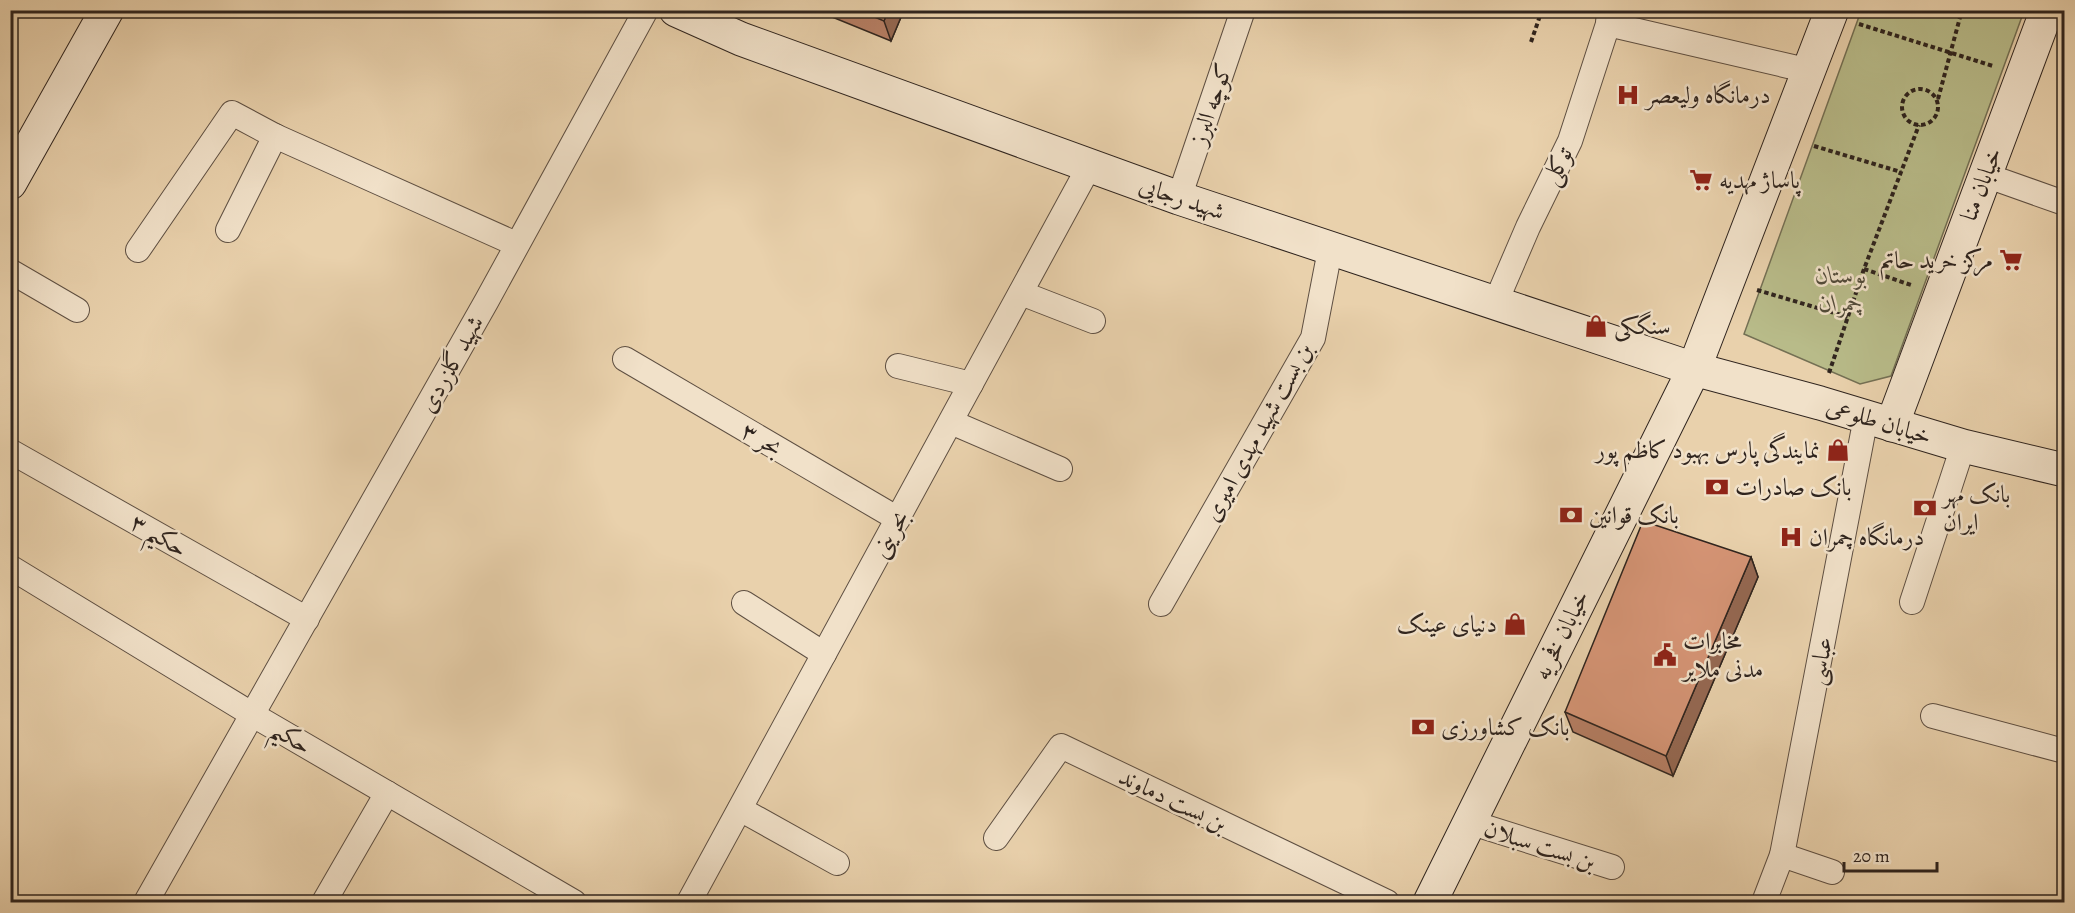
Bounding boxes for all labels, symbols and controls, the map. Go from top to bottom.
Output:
street label: کوچه البرز [1181,59,1241,151]
place label: درمانگاه ولیعصر [1643,79,1771,111]
hospital icon: درمانگاه ولیعصر [1615,82,1641,108]
street label: توکلی [1534,141,1581,191]
street label: خیابان منا [1952,143,2010,225]
place label: پاساژ مهدیه [1719,164,1802,197]
supermarket icon: پاساژ مهدیه [1688,167,1714,193]
street label: شهید رجایی [1135,168,1229,228]
place label: مرکز خرید حاتم [1880,244,1993,281]
supermarket icon: مرکز خرید حاتم [1998,247,2024,273]
park label: بوستان چمران [1815,259,1867,319]
street label: شهید گلزردی [411,310,491,418]
place label: سنگکی [1614,310,1671,342]
shop icon: سنگکی [1583,313,1609,339]
street label: بن بست شهید مهدی امیری [1196,336,1321,527]
street label: خیابان طلوعی [1822,390,1936,452]
street label: بحر ۳ [736,415,788,463]
place label: نمایندگی پارس بهبود کاظم پور [1593,432,1820,472]
shop icon: نمایندگی پارس بهبود کاظم پور [1825,437,1851,463]
place label: بانک صادرات [1735,471,1852,503]
bank icon: بانک صادرات [1704,474,1730,500]
place label: بانک مهر ایران [1940,478,2010,538]
bank icon: بانک مهر ایران [1912,495,1938,521]
place label: بانک قوانین [1589,499,1679,531]
bank icon: بانک قوانین [1558,502,1584,528]
street label: بحرینی [864,504,916,564]
street label: حکیم ۳ [121,506,193,571]
place label: درمانگاه چمران [1809,521,1924,553]
hospital icon: درمانگاه چمران [1778,524,1804,550]
street label: خیابان فخریه [1526,585,1596,685]
place label: دنیای عینک [1397,608,1497,640]
shop icon: دنیای عینک [1502,611,1528,637]
place label: مخابرات مدنی ملایر [1680,625,1763,685]
street label: عباسی [1800,634,1841,688]
public building icon: مخابرات مدنی ملایر [1652,642,1678,668]
place label: بانک کشاورزی [1441,711,1570,743]
street label: حکیم [261,713,317,768]
bank icon: بانک کشاورزی [1410,714,1436,740]
street label: بن بست دماوند [1114,760,1233,840]
street label: بن بست سبلان [1480,812,1600,878]
scale bar [1844,835,1937,873]
text: 20 m [1853,844,1890,868]

